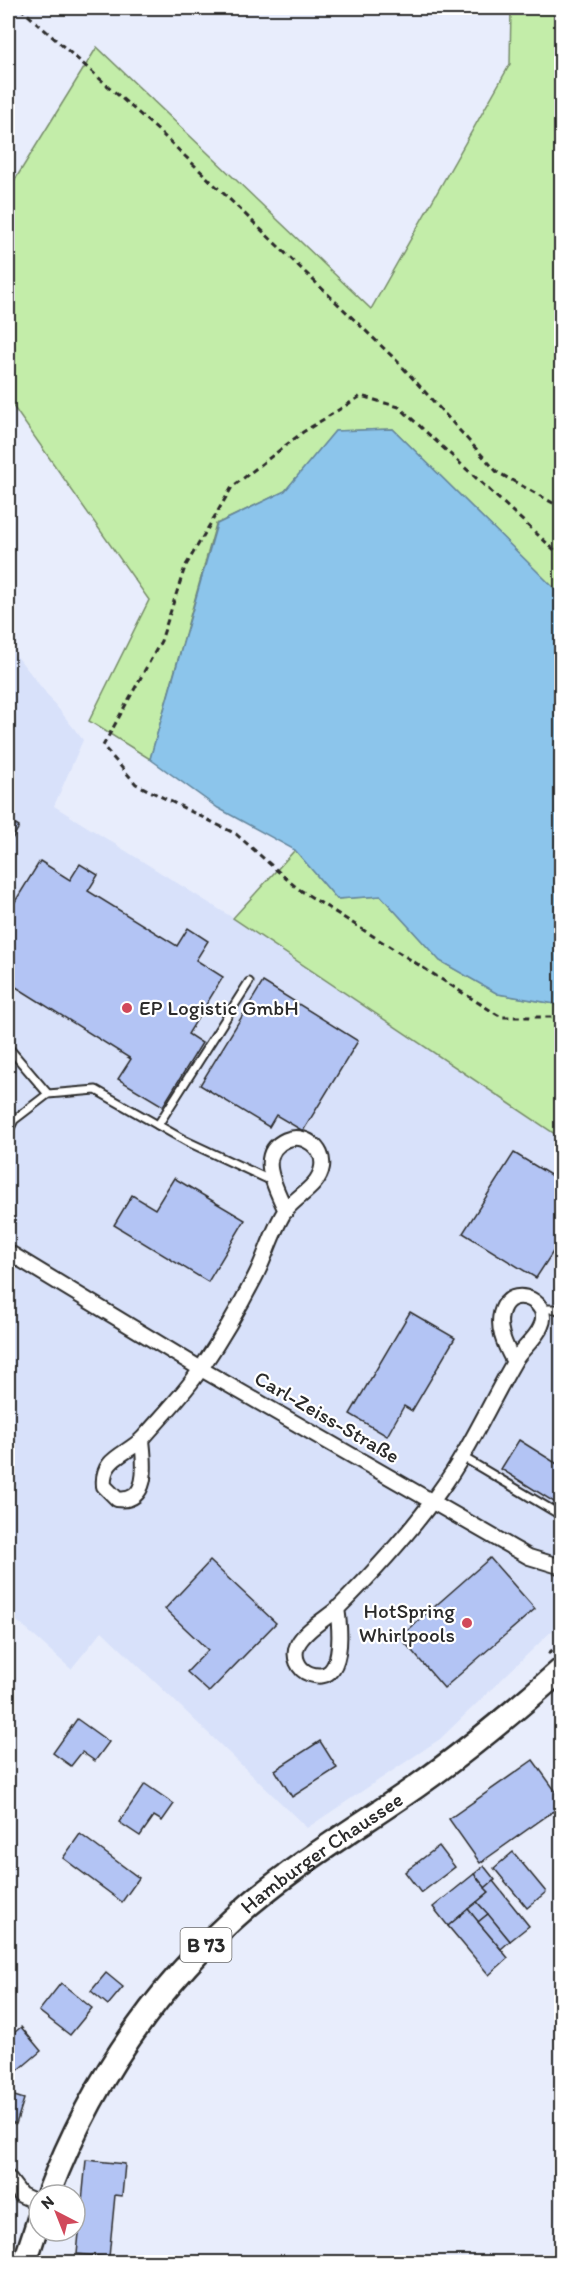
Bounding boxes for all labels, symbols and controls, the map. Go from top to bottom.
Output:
place label: EP Logistic GmbH [139,995,299,1020]
marker: EP Logistic GmbH [120,1001,134,1015]
street label: Carl-Zeiss-Straße [250,1365,404,1468]
place label: HotSpring Whirlpools [359,1598,455,1647]
marker: HotSpring Whirlpools [460,1616,474,1630]
street label: Hamburger Chaussee [235,1786,407,1919]
road number: B 73 [180,1928,232,1962]
north arrow [27,2183,87,2243]
text: N [37,2192,58,2213]

